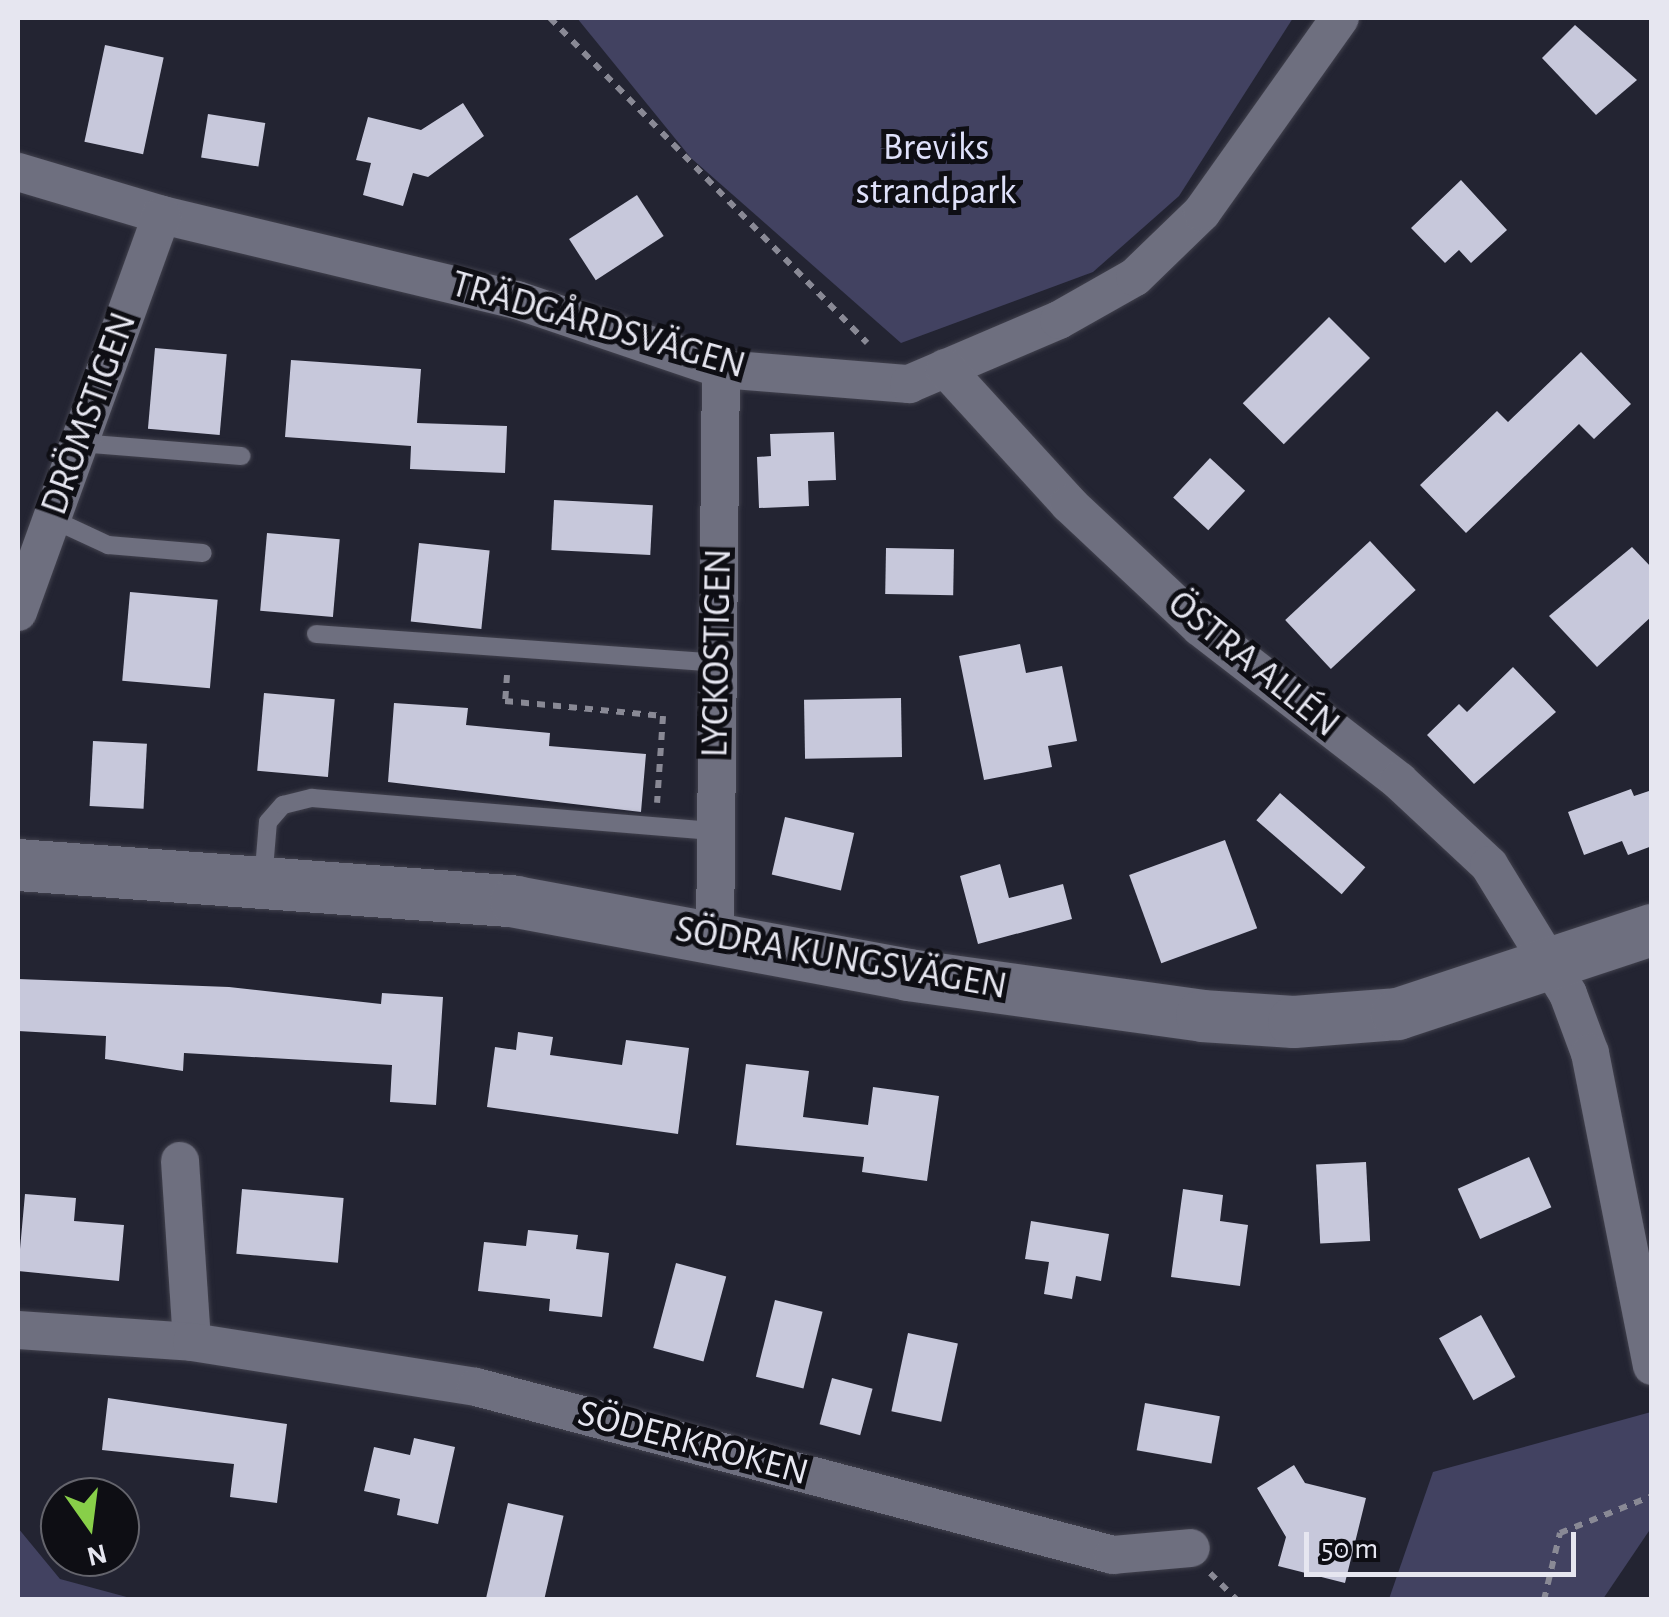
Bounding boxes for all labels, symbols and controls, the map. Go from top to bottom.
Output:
park label: Breviks strandpark [856,126,1016,215]
street label: TRÄDGÅRDSVÄGEN [446,262,750,390]
street label: DRÖMSTIGEN [32,307,148,521]
street label: LYCKOSTIGEN [693,548,743,758]
street label: ÖSTRA ALLÉN [1158,582,1348,748]
street label: SÖDRA KUNGSVÄGEN [672,907,1010,1011]
street label: SÖDERKROKEN [573,1391,813,1497]
north arrow [40,1477,140,1577]
scale bar [1309,1512,1582,1574]
text: 50 m [1321,1534,1378,1564]
text: N [84,1538,110,1570]

